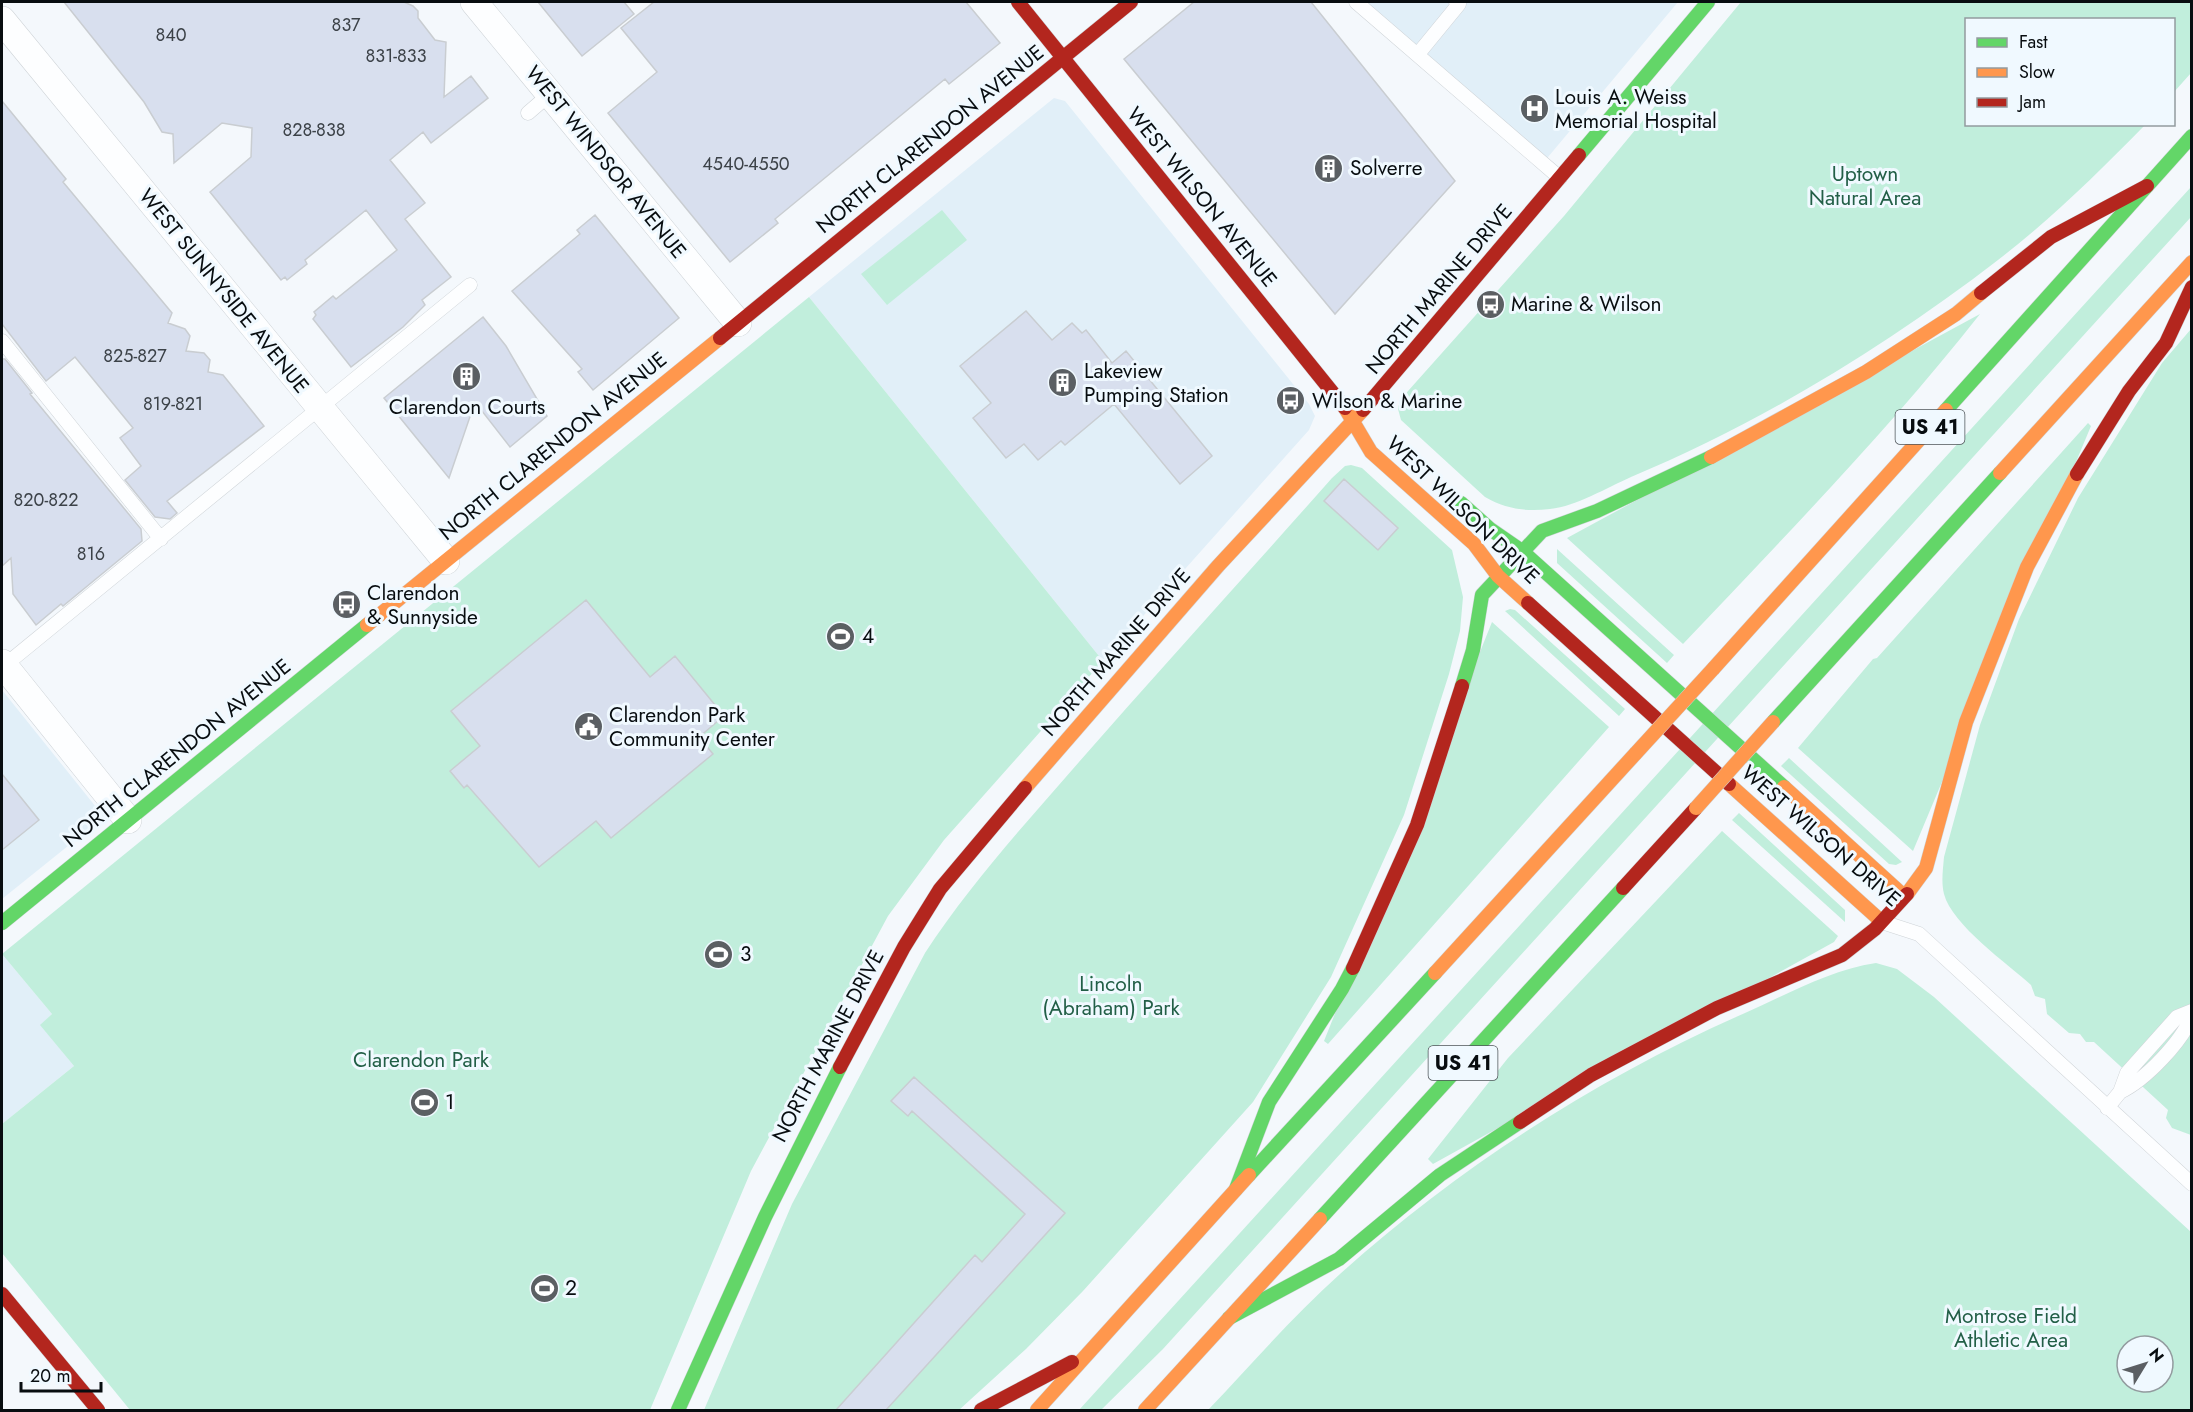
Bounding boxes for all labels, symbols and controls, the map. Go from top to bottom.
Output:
house number: 837 [332,12,361,38]
legend [1965,18,2175,126]
house number: 840 [155,22,187,48]
text: Fast [2019,29,2048,55]
street label: NORTH CLARENDON AVENUE [810,38,1050,240]
house number: 831-833 [365,43,427,69]
street label: WEST WINDSOR AVENUE [519,59,693,265]
text: Slow [2019,59,2056,85]
place label: Louis A. Weiss Memorial Hospital [1555,82,1717,136]
text: Jam [2017,89,2046,115]
hospital icon: Louis A. Weiss Memorial Hospital [1518,93,1550,125]
street label: WEST WILSON AVENUE [1120,100,1284,294]
house number: 828-838 [282,117,346,143]
house number: 4540-4550 [702,151,790,177]
building icon: Solverre [1313,152,1345,184]
place label: Solverre [1350,153,1423,183]
park label: Uptown Natural Area [1809,159,1921,213]
street label: WEST SUNNYSIDE AVENUE [132,182,316,400]
street label: NORTH MARINE DRIVE [1359,197,1519,381]
bus stop icon: Marine & Wilson [1474,288,1506,320]
place label: Marine & Wilson [1511,289,1661,319]
house number: 825-827 [103,343,167,369]
street label: NORTH CLARENDON AVENUE [433,345,673,547]
place label: Lakeview Pumping Station [1084,356,1229,410]
building icon: Clarendon Courts [451,360,483,392]
building icon: Lakeview Pumping Station [1047,367,1079,399]
bus stop icon: Wilson & Marine [1275,385,1307,417]
place label: Wilson & Marine [1312,386,1463,416]
house number: 819-821 [143,391,203,417]
place label: Clarendon Courts [389,392,545,422]
road number: US 41 [1896,410,1964,444]
street label: WEST WILSON DRIVE [1380,429,1546,591]
house number: 820-822 [14,487,78,513]
house number: 816 [77,541,105,567]
street label: NORTH MARINE DRIVE [1034,561,1198,743]
place label: Clarendon & Sunnyside [367,578,478,632]
bus stop icon: Clarendon & Sunnyside [330,589,362,621]
sports icon: 4 [825,620,857,652]
place label: 4 [862,621,874,651]
street label: NORTH CLARENDON AVENUE [57,652,297,854]
place label: Clarendon Park Community Center [609,700,776,754]
public building icon: Clarendon Park Community Center [572,711,604,743]
street label: WEST WILSON DRIVE [1735,758,1907,914]
sports icon: 3 [703,938,735,970]
place label: 3 [740,939,751,969]
street label: NORTH MARINE DRIVE [764,944,892,1148]
park label: Lincoln (Abraham) Park [1042,969,1180,1023]
park label: Clarendon Park [353,1045,490,1075]
road number: US 41 [1428,1046,1498,1080]
sports icon: 1 [408,1086,440,1118]
place label: 1 [445,1087,454,1117]
sports icon: 2 [528,1272,560,1304]
place label: 2 [565,1273,577,1303]
park label: Montrose Field Athletic Area [1945,1301,2077,1355]
north arrow [2115,1334,2175,1394]
text: N [2143,1343,2169,1367]
scale bar [21,1355,100,1393]
text: 20 m [30,1363,70,1389]

